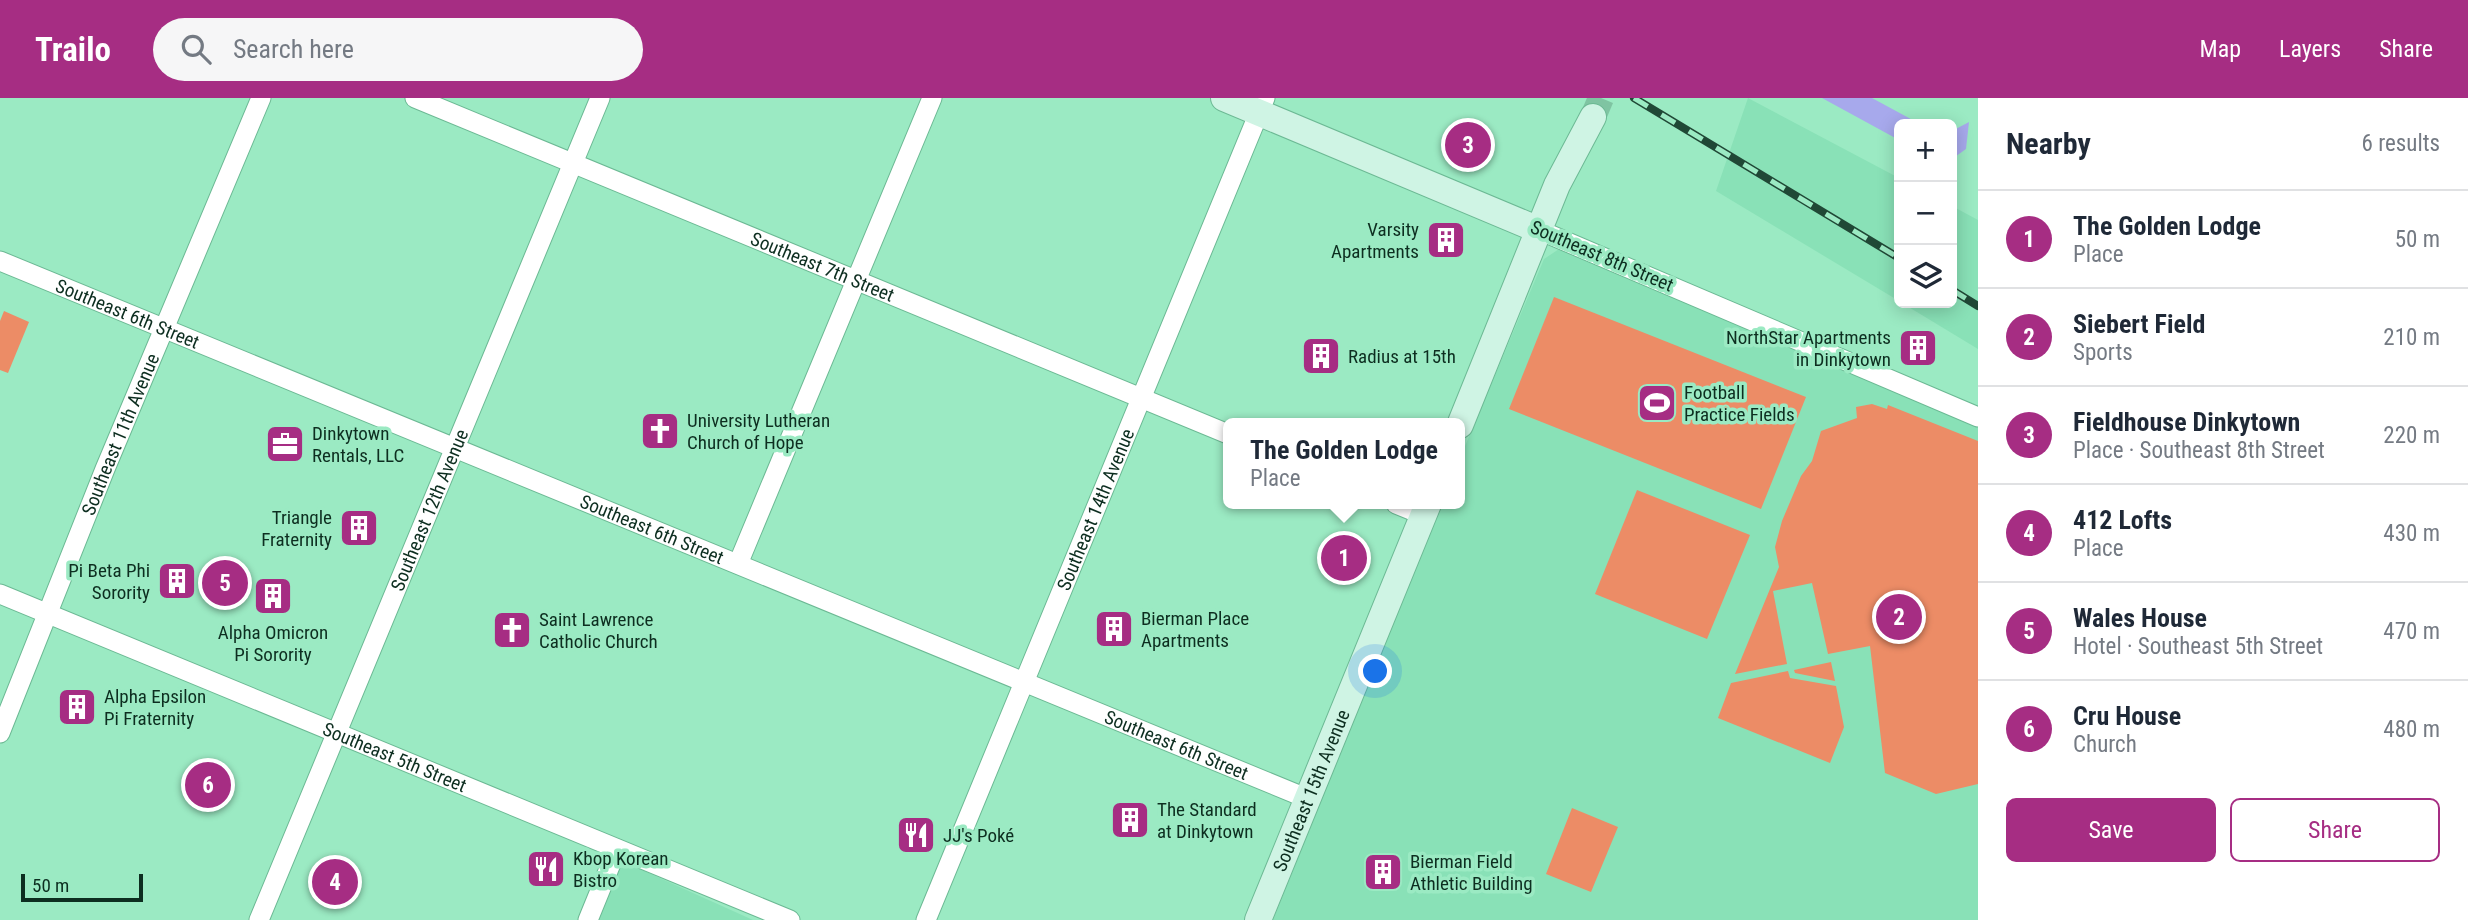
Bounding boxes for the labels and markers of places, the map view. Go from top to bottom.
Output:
pin: 3 [1445,119,1491,171]
place label: Varsity Apartments [1331,218,1419,263]
building icon: Varsity Apartments [1425,219,1467,261]
place label: NorthStar Apartments in Dinkytown [1726,326,1891,371]
building icon: NorthStar Apartments in Dinkytown [1897,327,1939,369]
building icon: Radius at 15th [1300,335,1342,377]
place label: Radius at 15th [1348,345,1456,368]
place label: Football Practice Fields [1684,381,1795,426]
sports icon: Football Practice Fields [1636,382,1678,424]
place label: University Lutheran Church of Hope [687,409,830,454]
church icon: University Lutheran Church of Hope [639,410,681,452]
place label: Dinkytown Rentals, LLC [312,422,404,467]
office icon: Dinkytown Rentals, LLC [264,423,306,465]
place label: Triangle Fraternity [261,506,332,551]
building icon: Triangle Fraternity [338,507,380,549]
pin: 1 [1321,532,1367,584]
pin: 5 [202,557,248,609]
place label: Pi Beta Phi Sorority [68,559,150,604]
building icon: Pi Beta Phi Sorority [156,560,198,602]
building icon: Alpha Omicron Pi Sorority [252,575,294,617]
pin: 2 [1876,591,1922,643]
place label: Bierman Place Apartments [1141,607,1249,652]
place label: Saint Lawrence Catholic Church [539,608,658,653]
building icon: Bierman Place Apartments [1093,608,1135,650]
church icon: Saint Lawrence Catholic Church [491,609,533,651]
place label: Alpha Omicron Pi Sorority [218,621,328,666]
place label: Alpha Epsilon Pi Fraternity [104,685,206,730]
building icon: Alpha Epsilon Pi Fraternity [56,686,98,728]
pin: 6 [185,759,231,811]
place label: The Standard at Dinkytown [1157,798,1257,843]
building icon: The Standard at Dinkytown [1109,799,1151,841]
restaurant icon: JJ's Poké [895,814,937,856]
place label: JJ's Poké [943,824,1014,847]
place label: Kbop Korean Bistro [573,847,668,892]
restaurant icon: Kbop Korean Bistro [525,848,567,890]
place label: Bierman Field Athletic Building [1410,850,1533,895]
building icon: Bierman Field Athletic Building [1362,851,1404,893]
pin: 4 [312,856,358,908]

